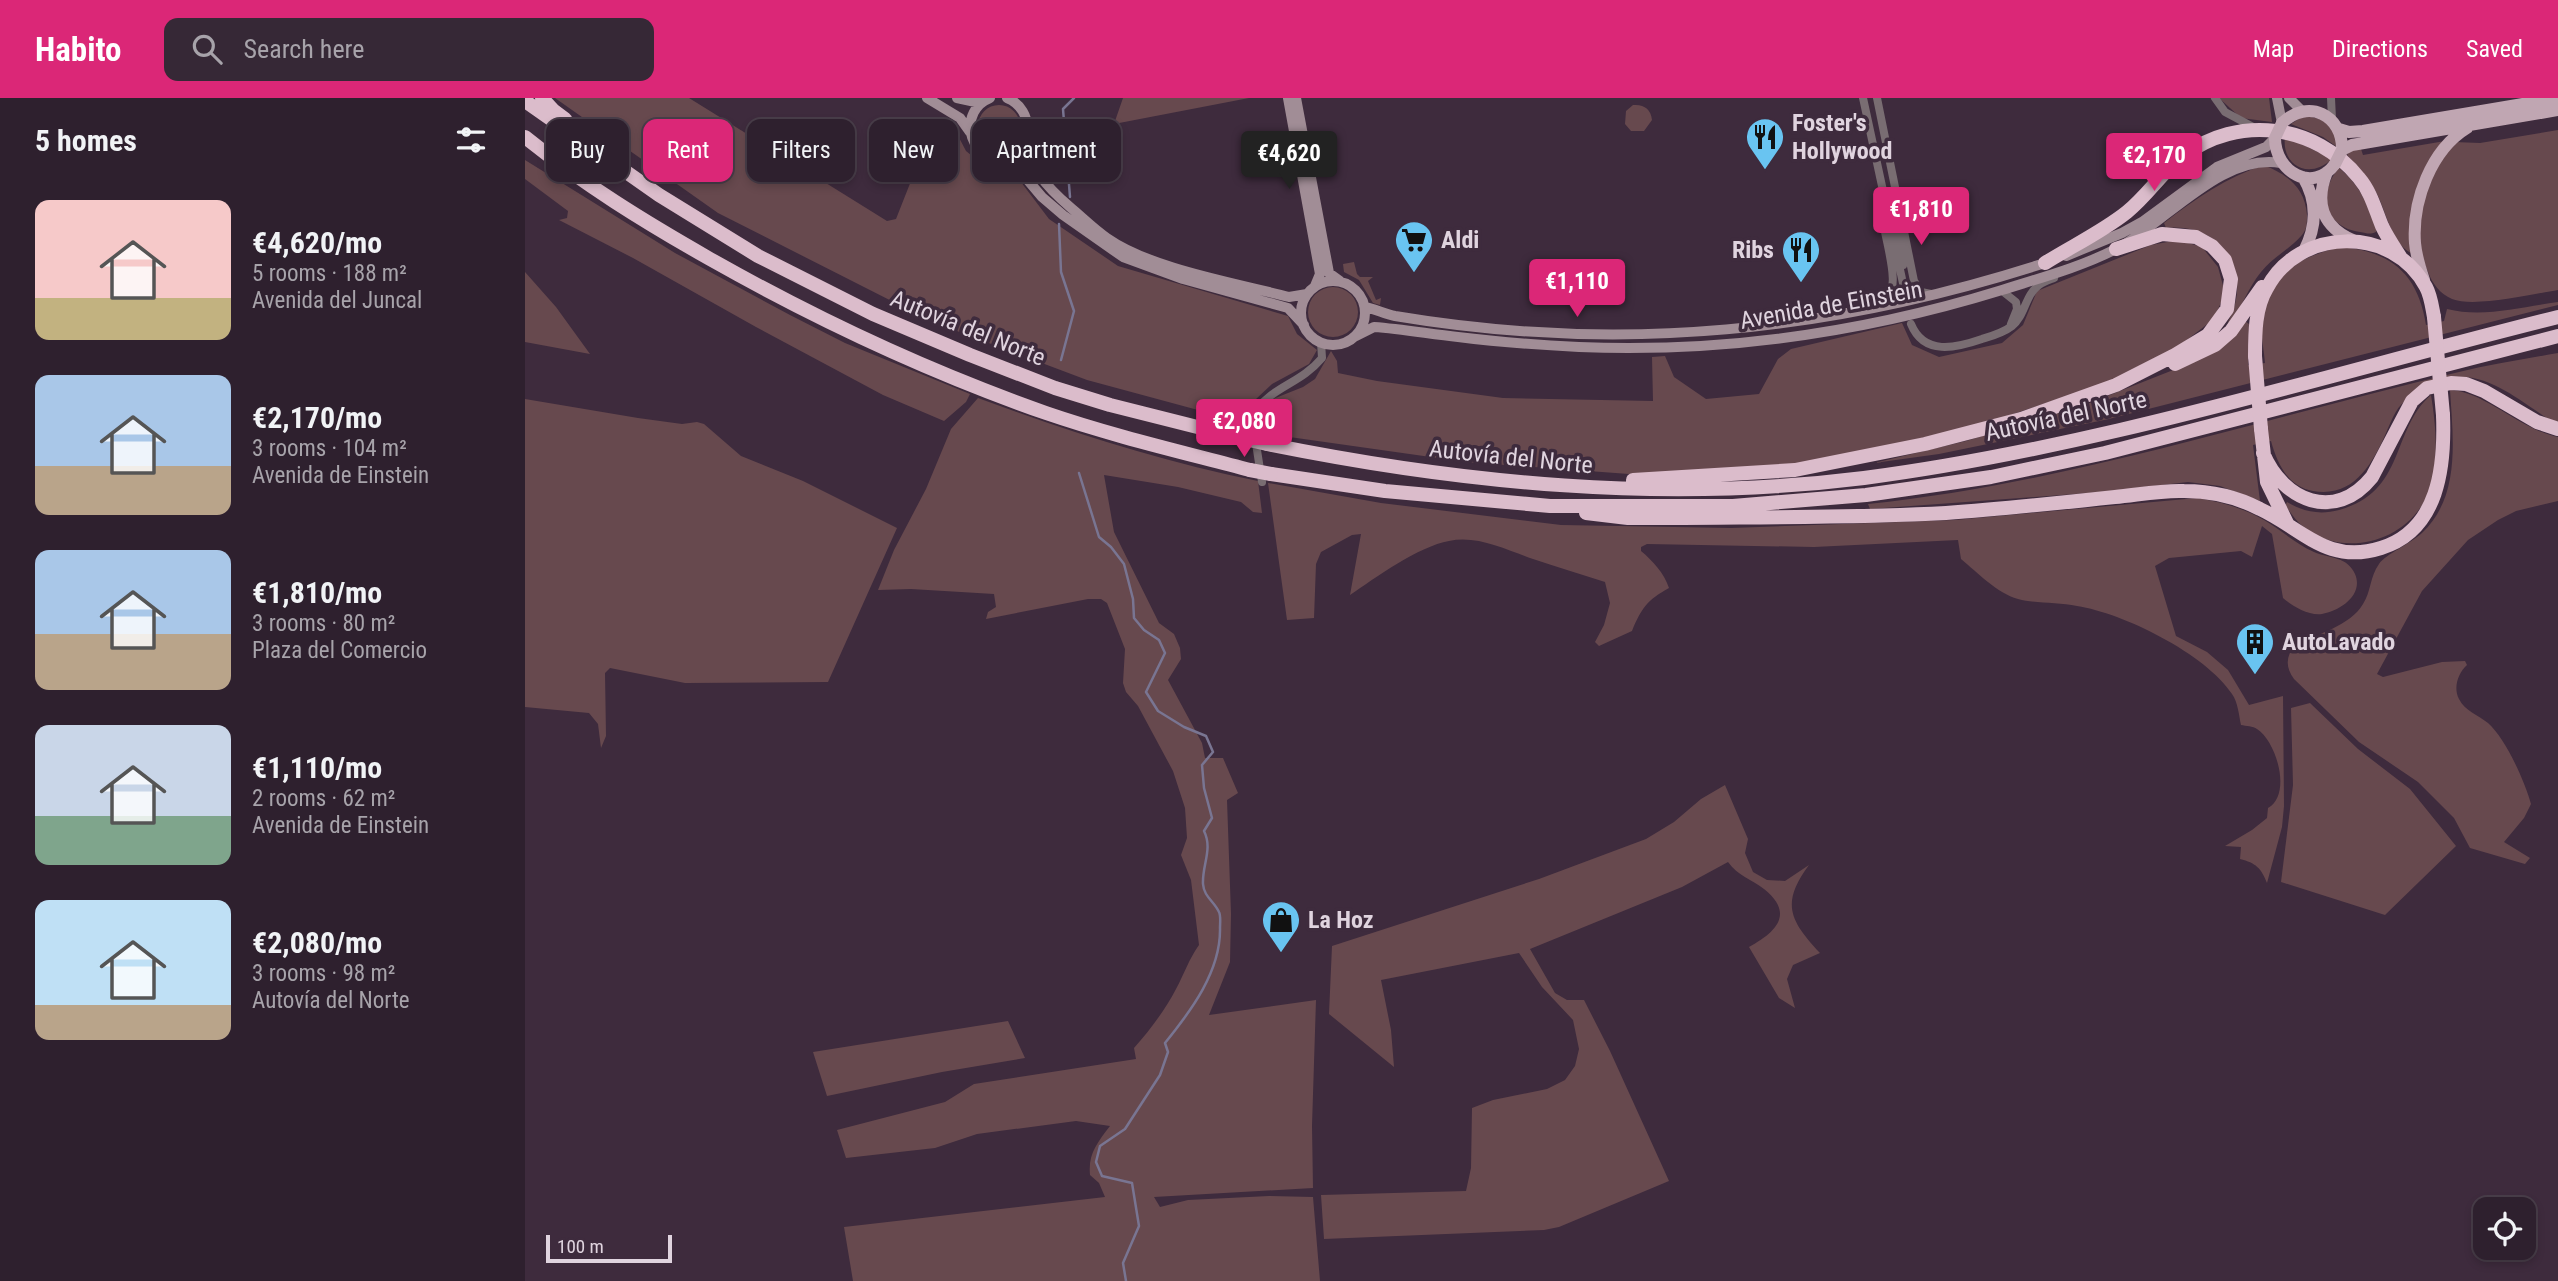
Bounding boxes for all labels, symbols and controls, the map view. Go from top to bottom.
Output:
search box [164,18,654,81]
text: Habito [35,30,122,69]
icon: search [188,30,226,68]
text: Search here [244,34,364,64]
text: Map [2253,35,2294,63]
text: Directions [2332,35,2428,63]
text: Saved [2466,35,2523,63]
place label: Foster's Hollywood [1792,109,1892,165]
restaurant icon: Foster's Hollywood [1744,116,1786,171]
chip: Buy [546,119,629,182]
chip: Rent [643,119,733,182]
chip: Filters [747,119,855,182]
chip: New [869,119,958,182]
chip: Apartment [972,119,1121,182]
icon: filters [452,121,490,159]
text: 5 homes [35,123,137,158]
pin: €4,620 [1232,132,1346,191]
pin: €2,170 [2097,134,2211,193]
text: €4,620 [1257,140,1321,167]
text: €2,170 [2122,142,2186,169]
pin: €1,810 [1864,188,1978,247]
text: €1,810 [1889,196,1953,223]
supermarket icon: Aldi [1393,219,1435,274]
text: €4,620/mo [252,225,382,260]
place label: Aldi [1441,226,1479,254]
icon: home [91,228,175,312]
restaurant icon: Ribs [1780,229,1822,284]
place label: Ribs [1732,236,1774,264]
text: 5 rooms · 188 m² [252,260,407,287]
pin: €1,110 [1520,260,1634,319]
text: €1,110 [1545,268,1609,295]
street label: Avenida de Einstein [1738,275,1924,335]
street label: Autovía del Norte [887,284,1049,372]
text: Avenida del Juncal [252,287,422,314]
street label: Autovía del Norte [1983,385,2149,447]
text: €2,170/mo [252,400,382,435]
pin: €2,080 [1187,400,1301,459]
icon: home [91,403,175,487]
text: €2,080 [1212,408,1276,435]
street label: Autovía del Norte [1428,434,1594,480]
text: 3 rooms · 104 m² [252,435,407,462]
text: Avenida de Einstein [252,462,429,489]
text: €1,810/mo [252,575,382,610]
icon: home [91,578,175,662]
text: 3 rooms · 80 m² [252,610,395,637]
building icon: AutoLavado [2234,621,2276,676]
place label: AutoLavado [2282,628,2395,656]
text: Plaza del Comercio [252,637,427,664]
text: €1,110/mo [252,750,382,785]
icon: home [91,753,175,837]
text: 2 rooms · 62 m² [252,785,395,812]
text: Avenida de Einstein [252,812,429,839]
shop icon: La Hoz [1260,899,1302,954]
place label: La Hoz [1308,906,1374,934]
text: €2,080/mo [252,925,382,960]
icon: home [91,928,175,1012]
text: 3 rooms · 98 m² [252,960,395,987]
text: Autovía del Norte [252,987,409,1014]
map controls [2473,1197,2536,1260]
button: locate [2473,1197,2536,1260]
scale bar [546,1232,672,1264]
text: 100 m [557,1235,604,1258]

